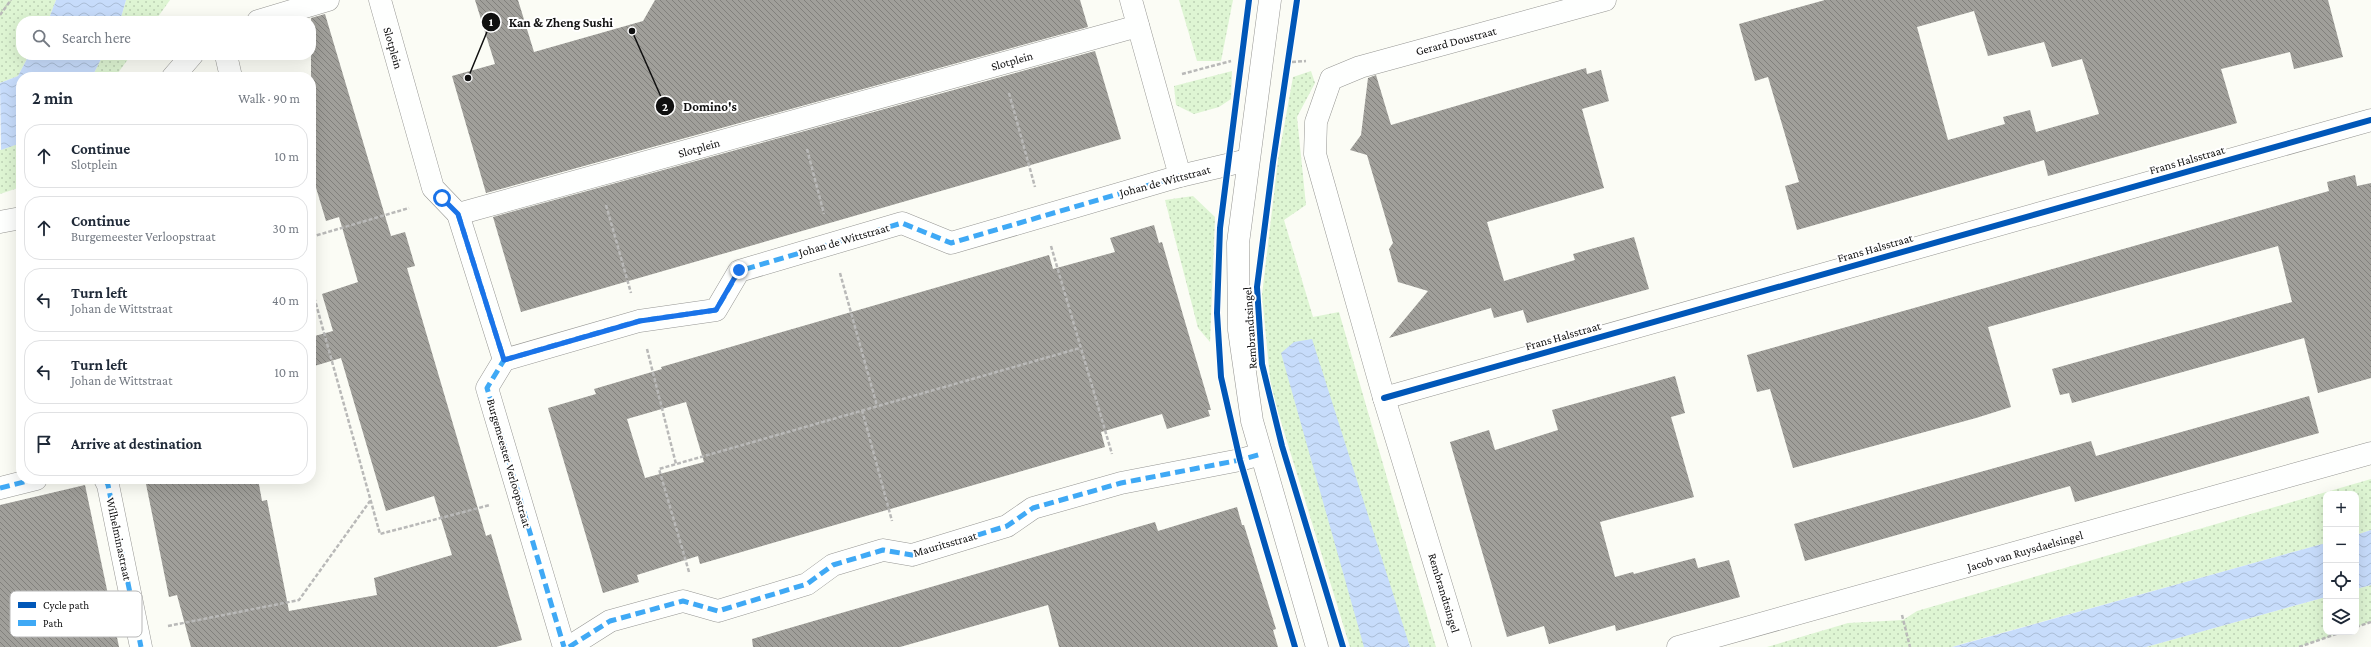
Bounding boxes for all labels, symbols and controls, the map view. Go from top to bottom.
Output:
callout: Kan & Zheng Sushi [481,10,621,35]
text: 1 [489,15,494,29]
text: Kan & Zheng Sushi [509,15,613,30]
search box [16,16,316,60]
street label: Gerard Doustraat [1414,23,1499,59]
street label: Slotplein [380,25,406,71]
icon: search [30,27,52,49]
text: Search here [62,30,131,46]
street label: Slotplein [989,48,1035,74]
text: 2 min [32,89,73,108]
text: Walk · 90 m [238,91,300,106]
callout: Domino's [655,94,745,119]
text: Domino's [683,99,737,114]
text: 2 [662,100,668,114]
street label: Slotplein [676,135,722,161]
text: Continue [71,141,130,157]
street label: Frans Halsstraat [2148,142,2227,177]
icon: ahead [33,145,55,167]
text: 10 m [274,149,299,164]
text: Slotplein [71,157,118,172]
street label: Johan de Wittstraat [1117,162,1213,200]
route start [433,189,451,207]
text: Continue [71,213,130,229]
icon: ahead [33,217,55,239]
street label: Johan de Wittstraat [796,220,892,260]
text: 30 m [273,221,299,236]
text: Burgemeester Verloopstraat [71,229,216,244]
street label: Frans Halsstraat [1836,230,1915,265]
route end [730,261,748,279]
text: Turn left [71,285,127,301]
street label: Rembrandtsingel [1240,286,1260,370]
icon: left [33,289,55,311]
text: 40 m [272,293,299,308]
text: Johan de Wittstraat [71,301,172,316]
street label: Frans Halsstraat [1524,318,1603,353]
text: Turn left [71,357,127,373]
icon: left [33,361,55,383]
text: 10 m [274,365,299,380]
text: Johan de Wittstraat [71,373,172,388]
street label: Burgemeester Verloopstraat [484,397,534,530]
icon: arrive [33,433,55,455]
text: Arrive at destination [71,436,202,452]
map controls [2323,491,2359,635]
button: + [2323,491,2359,527]
street label: Wilhelminastraat [103,496,135,583]
button: − [2323,527,2359,563]
street label: Mauritsstraat [912,528,979,560]
street label: Jacob van Ruysdaelsingel [1964,528,2085,575]
street label: Rembrandtsingel [1425,552,1463,634]
button: locate [2323,563,2359,599]
legend [10,591,142,637]
text: Cycle path [43,599,89,612]
button: layers [2323,599,2359,635]
text: Path [43,617,63,629]

